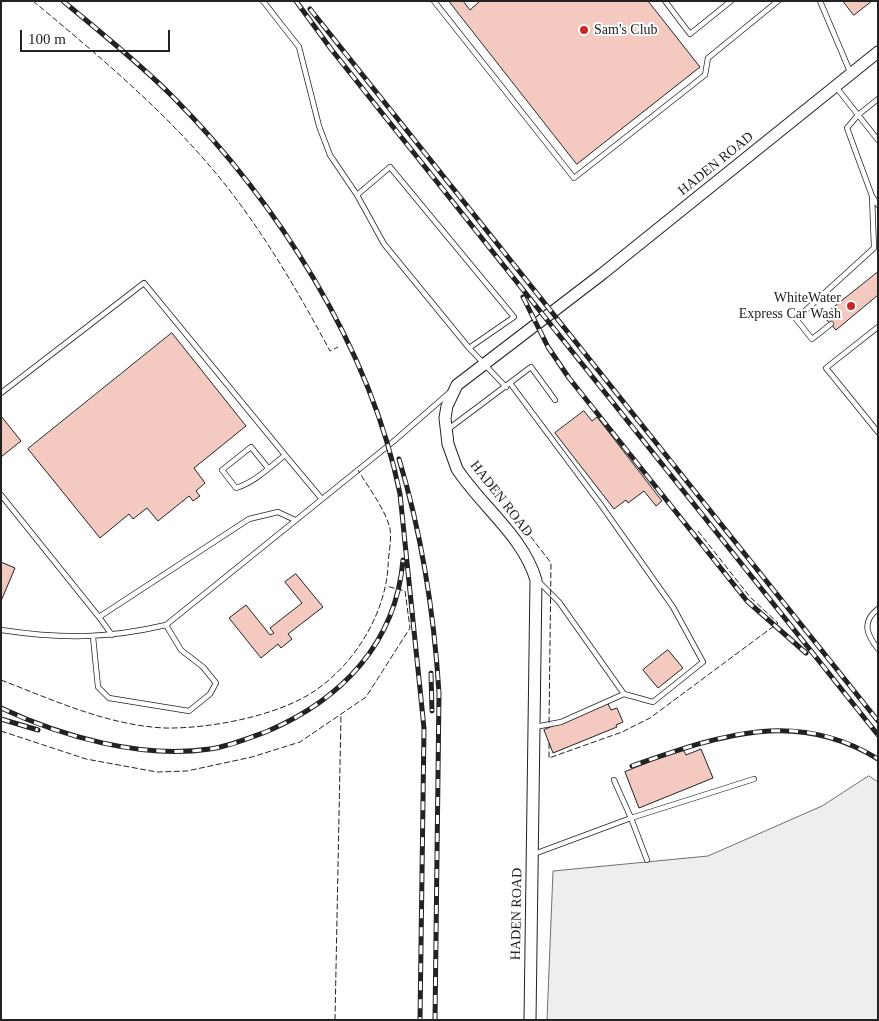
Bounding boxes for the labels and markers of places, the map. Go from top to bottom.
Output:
place label: Sam's Club [594,22,658,38]
marker: Sam's Club [578,24,590,36]
place label: WhiteWater Express Car Wash [739,290,841,322]
marker: WhiteWater Express Car Wash [845,300,857,312]

